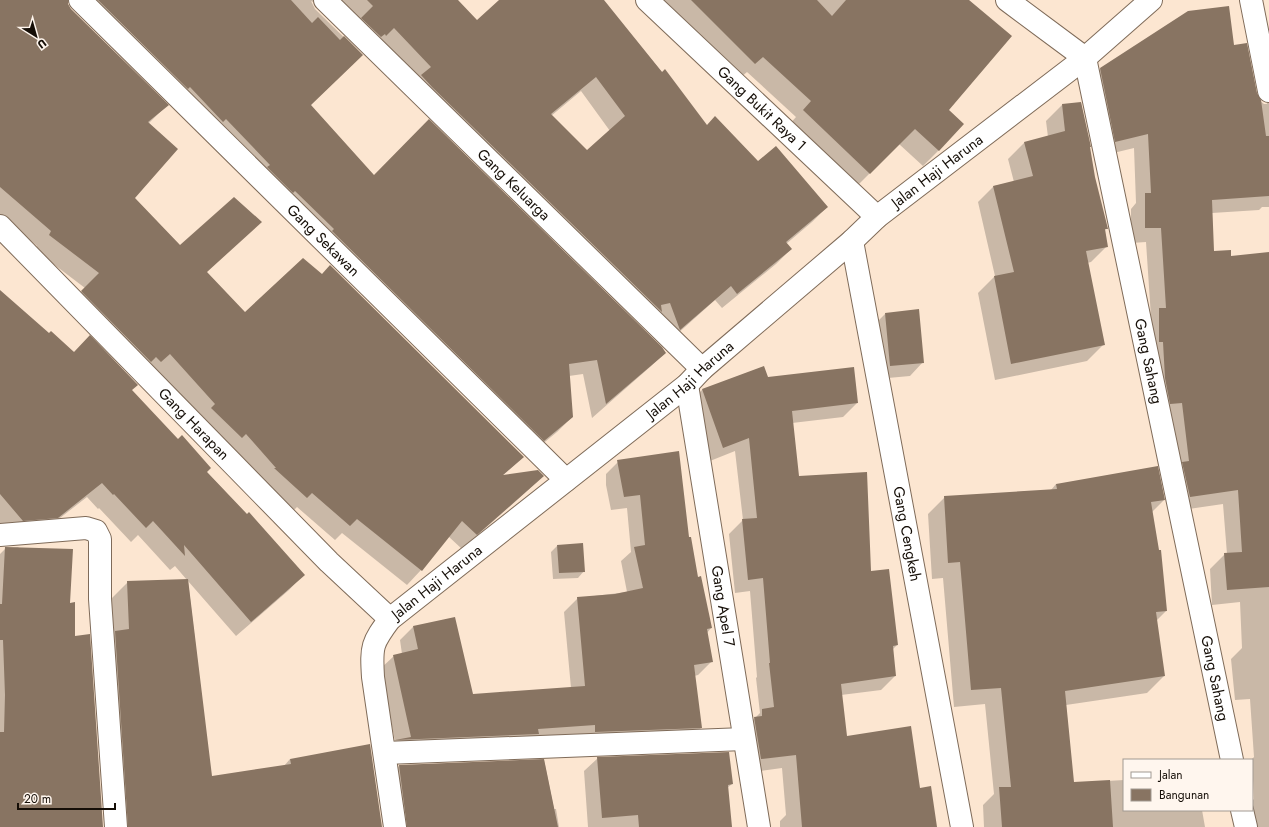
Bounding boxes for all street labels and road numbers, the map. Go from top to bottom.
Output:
street label: Gang Bukit Raya 1 [712,61,811,156]
street label: Jalan Haji Haruna [885,129,988,214]
street label: Gang Keluarga [472,144,555,226]
street label: Gang Sekawan [282,199,365,281]
street label: Gang Sahang [1129,316,1168,406]
street label: Jalan Haji Haruna [640,336,739,426]
street label: Gang Harapan [153,383,234,465]
street label: Gang Cengkeh [887,485,927,583]
street label: Jalan Haji Haruna [385,539,487,626]
street label: Gang Apel 7 [706,564,740,648]
street label: Gang Sahang [1195,634,1235,723]

